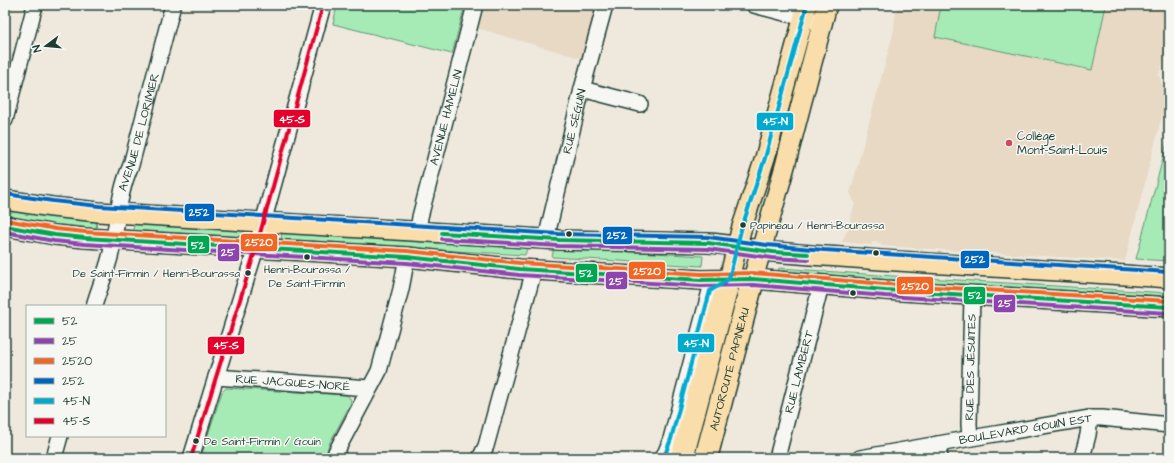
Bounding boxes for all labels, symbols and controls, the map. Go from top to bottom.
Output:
north arrow [26,26,66,66]
text: N [29,43,45,54]
street label: AVENUE HAMELIN [425,67,467,167]
street label: AVENUE DE LORIMIER [114,71,163,193]
street label: RUE SÉGUIN [558,87,590,156]
line badge: 45-S [273,109,311,128]
text: 45-S [279,112,305,127]
line badge: 45-N [756,112,794,131]
text: 45-N [762,114,788,129]
place label: Collège Mont-Saint-Louis [1017,128,1107,159]
marker: Collège Mont-Saint-Louis [1004,138,1014,148]
line badge: 252 [184,203,215,222]
text: 252 [188,205,210,220]
place label: Papineau / Henri-Bourassa [750,218,884,233]
marker: Papineau / Henri-Bourassa [738,220,748,230]
line badge: 252 [602,226,633,245]
text: 252 [606,228,628,243]
unlabelled marker [564,229,574,239]
line badge: 252O [240,233,278,252]
line badge: 52 [187,235,210,254]
text: 252O [244,235,274,250]
text: 52 [191,238,206,253]
line badge: 25 [217,243,240,262]
text: 25 [220,245,235,260]
unlabelled marker [871,248,881,258]
line badge: 252 [960,250,990,269]
marker: Henri-Bourassa / De Saint-Firmin [302,252,312,262]
text: 252 [964,252,986,267]
line badge: 252O [628,261,666,280]
place label: Henri-Bourassa / De Saint-Firmin [264,262,350,291]
line badge: 52 [575,263,598,283]
text: 252O [632,264,662,279]
place label: De Saint-Firmin / Henri-Bourassa [73,266,240,281]
text: 52 [579,266,594,281]
marker: De Saint-Firmin / Henri-Bourassa [243,268,253,278]
line badge: 25 [605,271,628,290]
text: 25 [608,274,623,289]
line badge: 252O [896,276,934,295]
text: 252O [900,279,930,294]
line badge: 52 [963,286,986,305]
unlabelled marker [848,288,858,298]
text: 52 [968,288,983,303]
line badge: 25 [993,294,1016,313]
text: 25 [997,296,1012,311]
legend [26,305,166,437]
street label: AUTOROUTE PAPINEAU [705,305,754,432]
text: 52 [62,313,77,330]
street label: RUE DES JÉSUITES [961,313,980,421]
street label: RUE LAMBERT [780,328,818,415]
text: 25 [62,333,78,350]
line badge: 45-N [677,333,715,353]
line badge: 45-S [207,336,245,355]
text: 45-N [683,336,709,351]
text: 45-S [213,338,239,353]
text: 252O [62,353,92,370]
street label: RUE JACQUES-NORÉ [235,370,351,395]
text: 252 [62,373,84,390]
text: 45-N [62,393,90,410]
street label: BOULEVARD GOUIN EST [958,409,1094,449]
text: 45-S [62,413,90,430]
place label: De Saint-Firmin / Gouin [204,434,321,449]
marker: De Saint-Firmin / Gouin [191,436,201,446]

